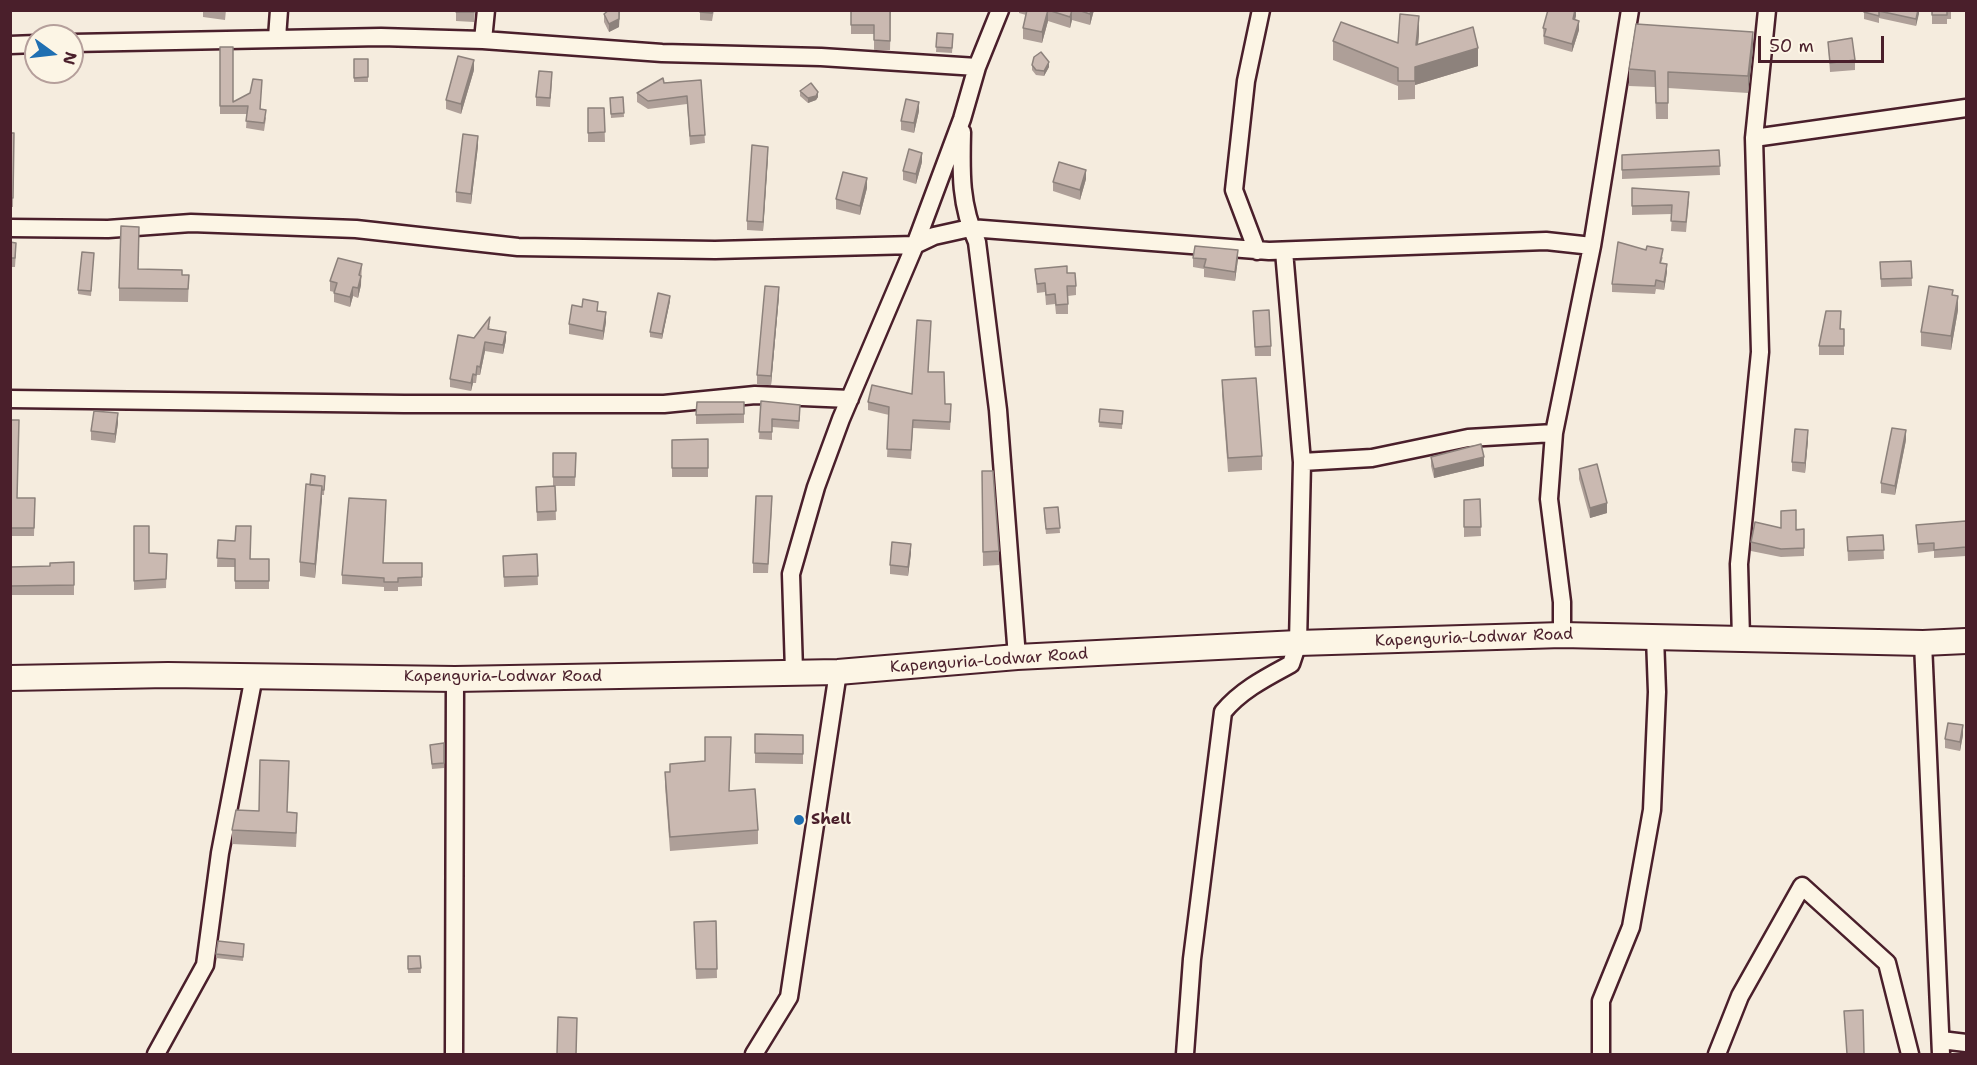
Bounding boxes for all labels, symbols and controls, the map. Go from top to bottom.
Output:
north arrow [24,24,84,84]
scale bar [1761,24,1887,62]
text: 50 m [1769,34,1814,58]
text: N [58,49,82,67]
street label: Kapenguria-Lodwar Road [1375,625,1573,651]
street label: Kapenguria-Lodwar Road [889,645,1089,677]
street label: Kapenguria-Lodwar Road [404,667,602,687]
place label: Shell [811,810,851,830]
marker: Shell [792,813,806,827]

